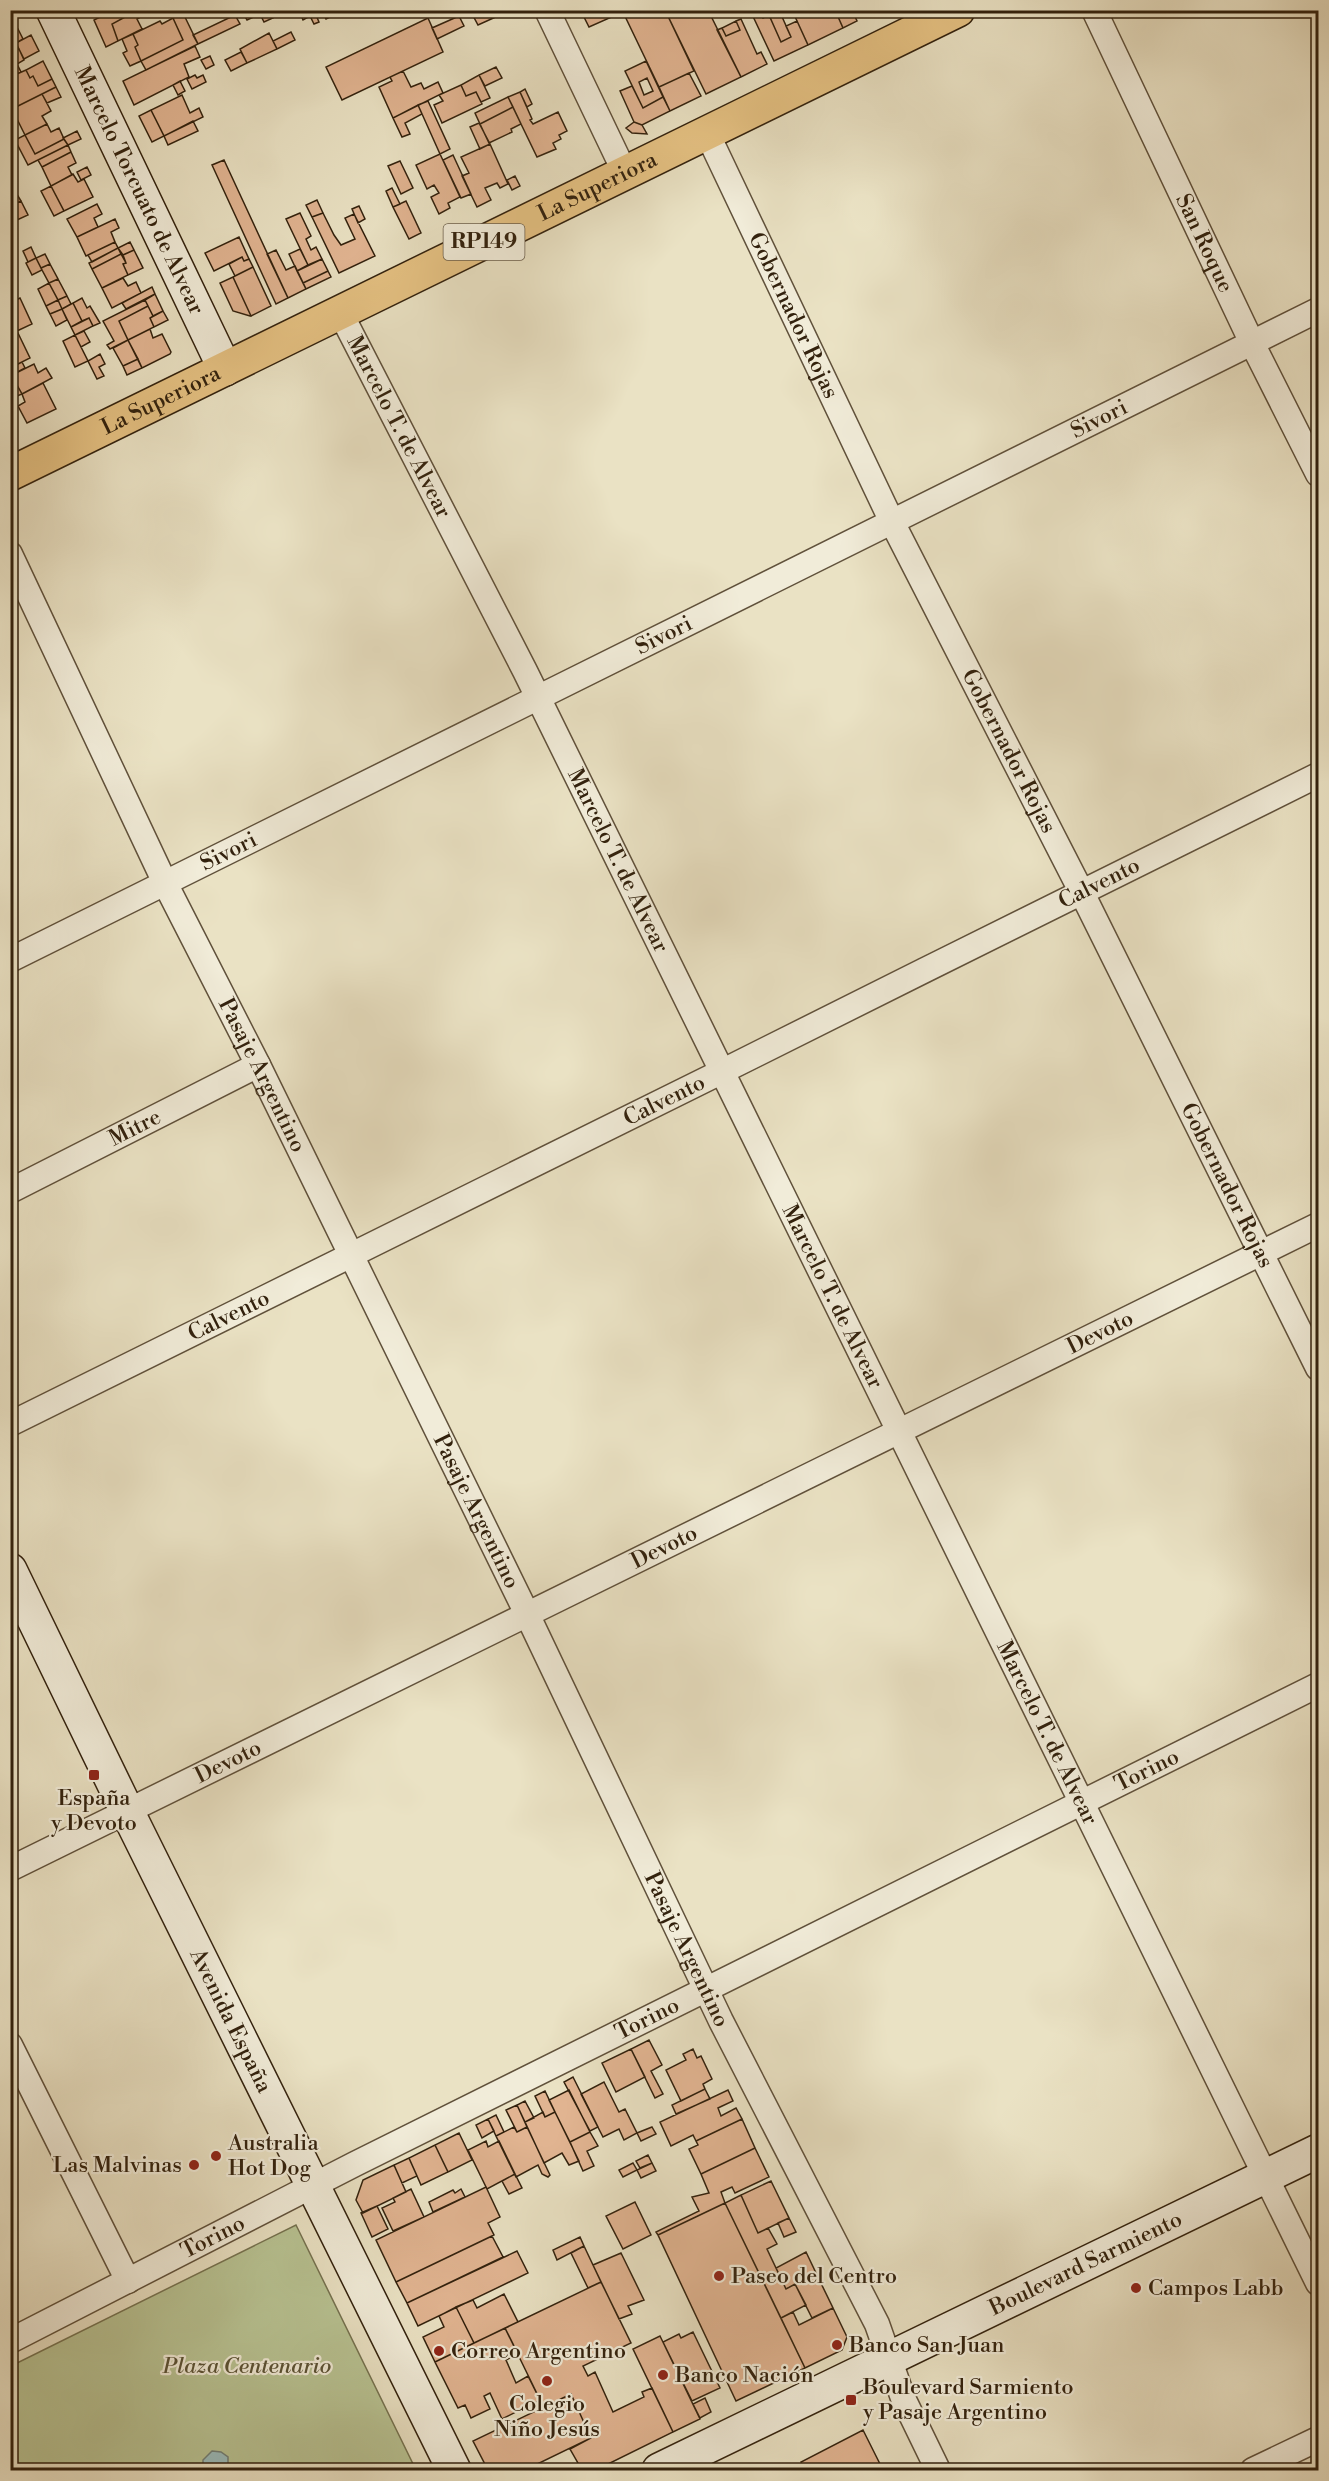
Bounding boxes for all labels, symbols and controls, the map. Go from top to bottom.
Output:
street label: Marcelo Torcuato de Alvear [68,62,210,319]
street label: La Superiora [533,146,662,227]
street label: San Roque [1170,189,1240,297]
road number: RP149 [444,224,524,260]
street label: Gobernador Rojas [743,228,845,403]
street label: Marcelo T. de Alvear [341,331,457,523]
street label: La Superiora [97,359,226,441]
street label: Sivori [1066,393,1132,444]
street label: Sivori [631,610,697,661]
street label: Gobernador Rojas [956,664,1062,838]
street label: Marcelo T. de Alvear [562,764,675,957]
street label: Sivori [196,826,261,877]
street label: Calvento [1054,851,1144,915]
street label: Pasaje Argentino [213,993,312,1157]
street label: Calvento [619,1069,710,1132]
street label: Gobernador Rojas [1175,1098,1280,1272]
street label: Mitre [104,1103,165,1152]
street label: Marcelo T. de Alvear [776,1200,889,1393]
street label: Calvento [183,1284,274,1347]
street label: Devoto [1062,1305,1138,1360]
street label: Pasaje Argentino [427,1429,526,1593]
street label: Devoto [626,1519,702,1575]
street label: Marcelo T. de Alvear [991,1636,1104,1829]
street label: Devoto [190,1734,266,1789]
street label: Torino [1110,1743,1183,1798]
marker: España y Devoto [87,1768,101,1782]
place label: España y Devoto [50,1785,137,1837]
street label: Pasaje Argentino [638,1867,735,2031]
street label: Avenida España [184,1943,278,2098]
street label: Torino [610,1991,684,2046]
place label: Australia Hot Dog [227,2130,319,2182]
marker: Australia Hot Dog [209,2149,223,2163]
place label: Las Malvinas [53,2152,182,2179]
marker: Las Malvinas [187,2158,201,2172]
street label: Boulevard Sarmiento [984,2205,1186,2322]
street label: Torino [176,2209,250,2265]
place label: Paseo del Centro [731,2263,897,2290]
marker: Paseo del Centro [712,2269,726,2283]
place label: Campos Labb [1148,2275,1283,2302]
marker: Campos Labb [1129,2281,1143,2295]
place label: Banco San Juan [848,2332,1004,2359]
place label: Correo Argentino [451,2338,626,2365]
marker: Banco San Juan [830,2338,844,2352]
marker: Correo Argentino [432,2344,446,2358]
park label: Plaza Centenario [162,2353,331,2380]
place label: Banco Nación [674,2362,814,2389]
marker: Banco Nación [656,2368,670,2382]
marker: Colegio Niño Jesús [540,2374,554,2388]
place label: Boulevard Sarmiento y Pasaje Argentino [862,2374,1074,2426]
place label: Colegio Niño Jesús [494,2391,600,2443]
marker: Boulevard Sarmiento y Pasaje Argentino [844,2393,858,2407]

